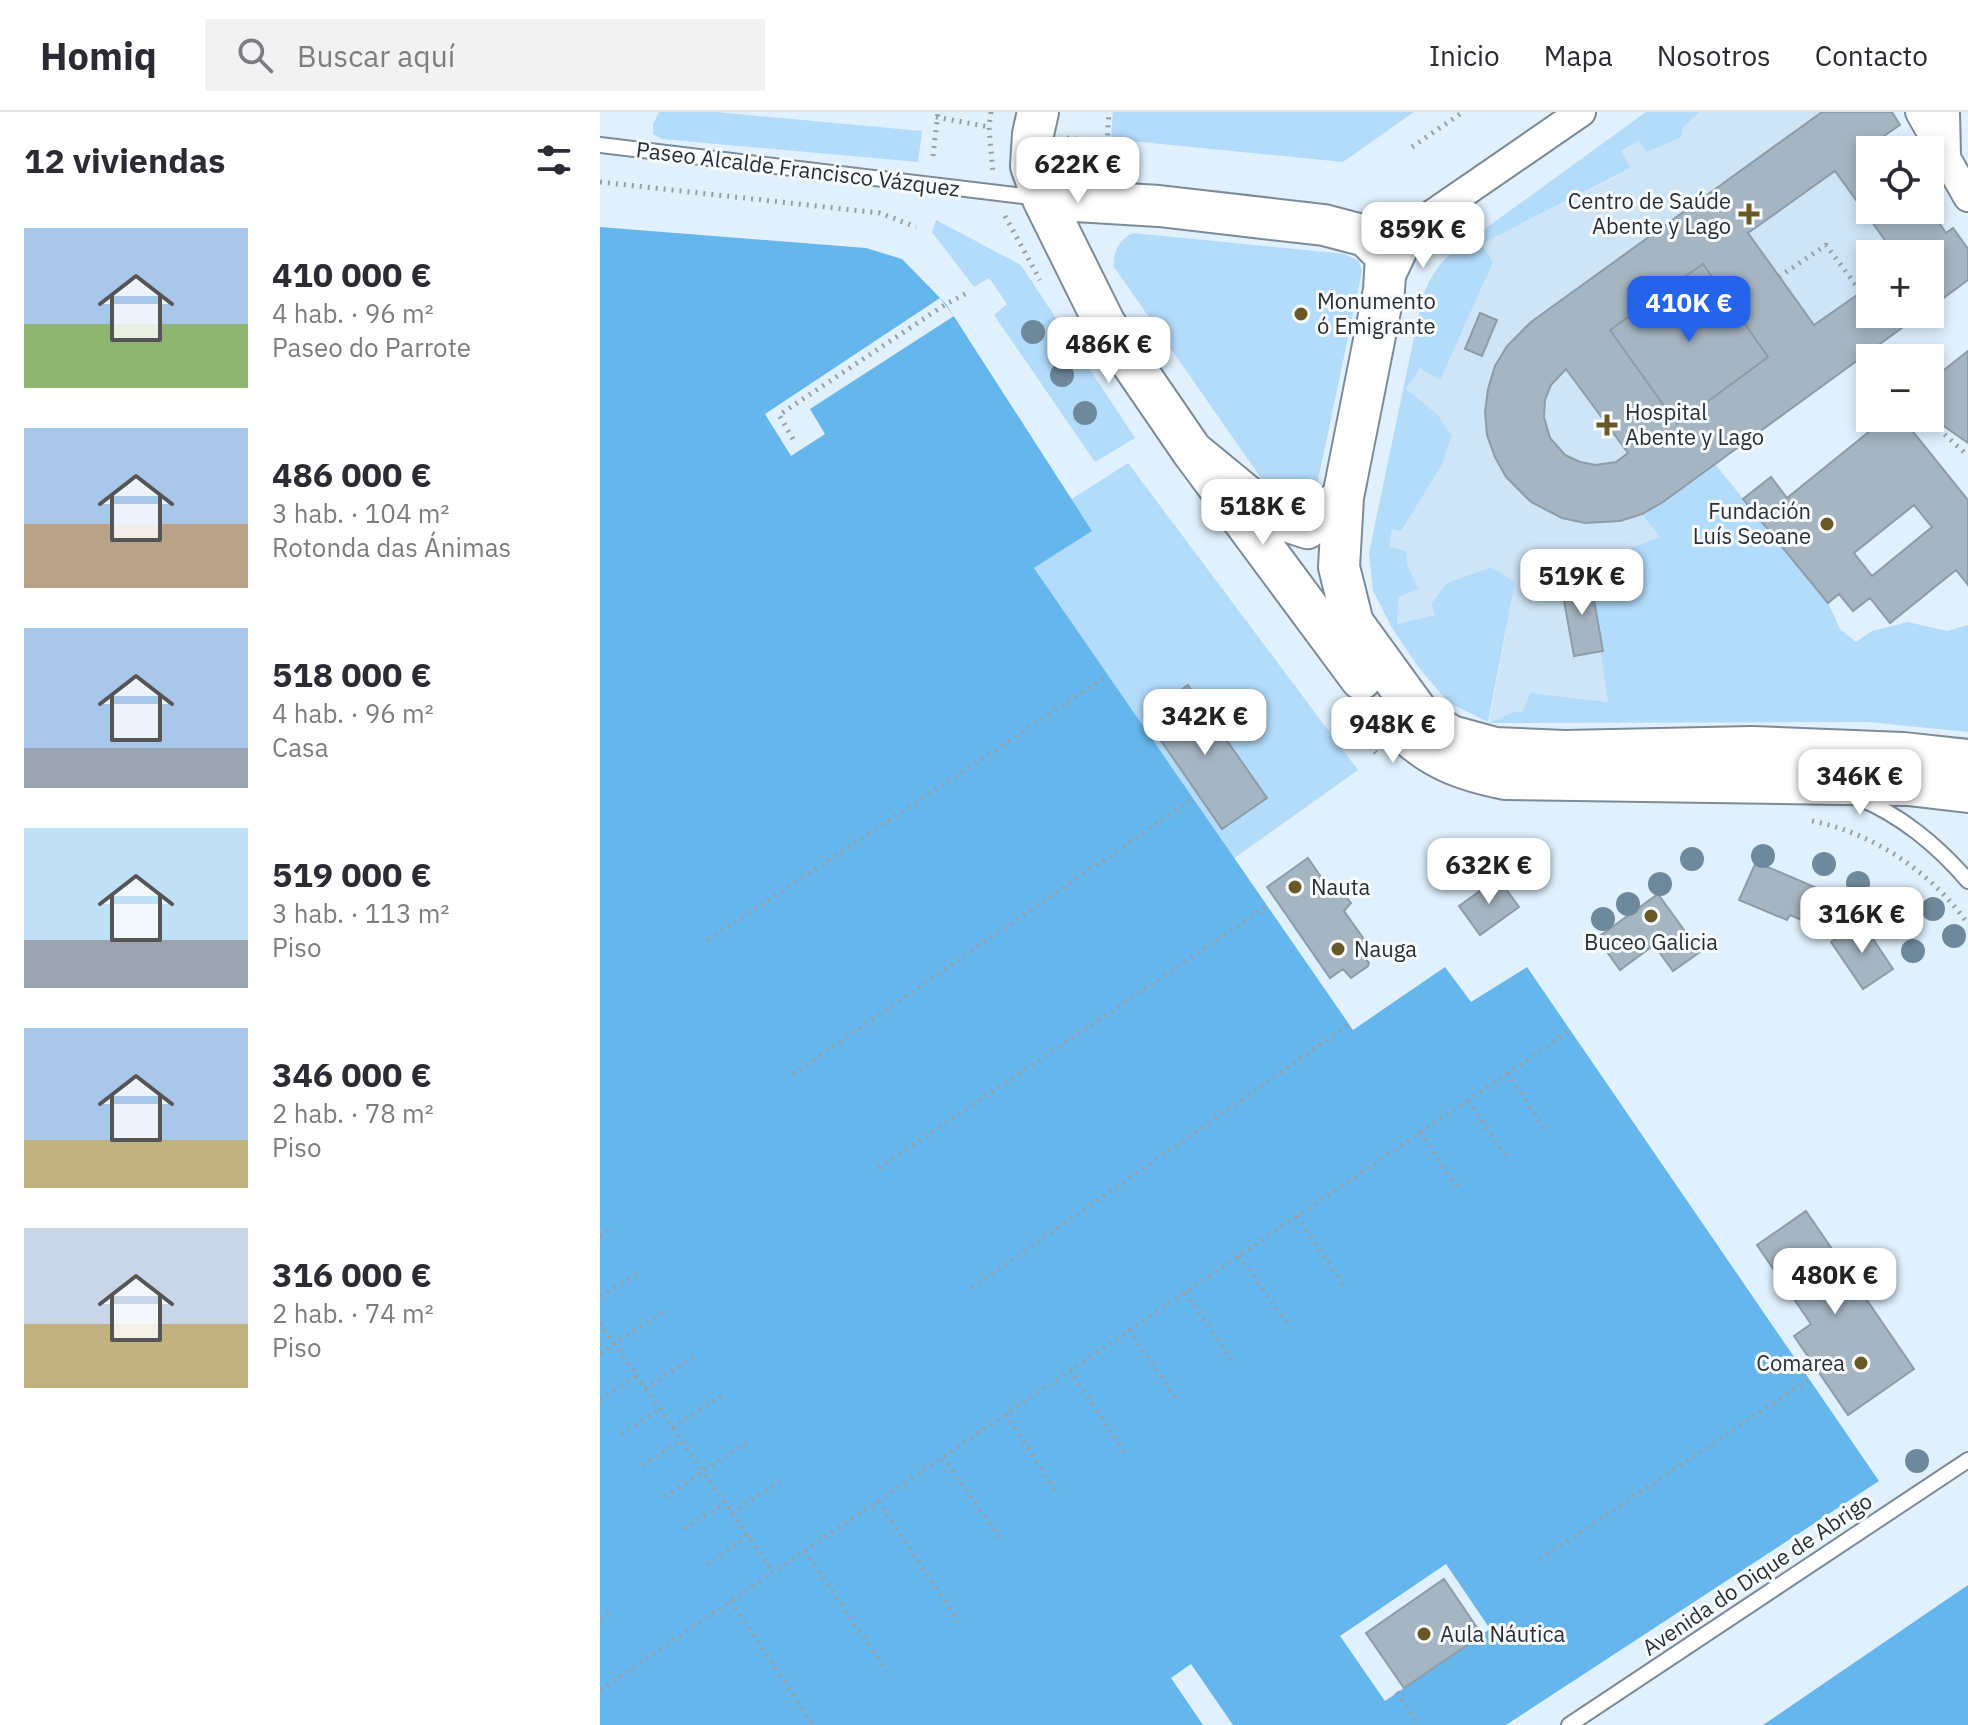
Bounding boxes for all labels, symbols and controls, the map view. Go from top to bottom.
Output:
search box [205,19,765,91]
text: Homiq [40,31,157,80]
icon: search [233,33,277,77]
text: Buscar aquí [297,36,455,75]
text: Inicio [1429,37,1500,74]
text: Mapa [1544,37,1613,74]
text: Nosotros [1657,37,1771,74]
text: Contacto [1815,37,1928,74]
street label: Paseo Alcalde Francisco Vázquez [635,134,962,203]
map controls [1856,136,1944,432]
button: locate [1856,136,1944,224]
pin: 622K € [1013,137,1143,205]
text: 12 viviendas [24,138,225,182]
icon: filters [532,138,576,182]
text: 622K € [1034,146,1122,180]
place label: Centro de Saúde Abente y Lago [1568,186,1731,240]
pin: 859K € [1358,202,1488,270]
marker: Centro de Saúde Abente y Lago [1738,203,1760,225]
text: 859K € [1379,211,1467,245]
button: + [1856,240,1944,328]
text: 410 000 € [272,252,432,296]
icon: home [88,260,184,356]
pin: 410K € [1624,276,1754,344]
text: 410K € [1645,285,1733,319]
place label: Monumento ó Emigrante [1317,286,1436,340]
text: 4 hab. · 96 m² [272,296,434,330]
marker: Monumento ó Emigrante [1292,305,1310,323]
pin: 486K € [1044,317,1174,385]
text: 486K € [1065,326,1153,360]
text: Paseo do Parrote [272,330,471,364]
button: − [1856,344,1944,432]
place label: Hospital Abente y Lago [1625,397,1764,451]
marker: Hospital Abente y Lago [1596,414,1618,436]
text: 486 000 € [272,452,432,496]
icon: home [88,460,184,556]
pin: 518K € [1198,479,1328,547]
text: 518K € [1219,488,1307,522]
text: 3 hab. · 104 m² [272,496,449,530]
place label: Fundación Luís Seoane [1693,496,1811,550]
marker: Fundación Luís Seoane [1818,515,1836,533]
text: Rotonda das Ánimas [272,530,511,564]
pin: 519K € [1517,549,1647,617]
text: 519K € [1538,558,1626,592]
text: 518 000 € [272,652,432,696]
icon: home [88,660,184,756]
pin: 342K € [1140,689,1270,757]
text: 4 hab. · 96 m² [272,696,434,730]
pin: 948K € [1328,697,1458,765]
text: 342K € [1161,698,1249,732]
text: 948K € [1349,706,1437,740]
text: Casa [272,730,329,764]
pin: 346K € [1795,749,1925,817]
text: 346K € [1816,758,1904,792]
pin: 632K € [1424,838,1554,906]
text: 632K € [1445,847,1533,881]
text: 519 000 € [272,852,432,896]
icon: home [88,860,184,956]
place label: Nauta [1311,872,1371,901]
marker: Nauta [1286,878,1304,896]
pin: 316K € [1797,887,1927,955]
text: 3 hab. · 113 m² [272,896,449,930]
text: 316K € [1818,896,1906,930]
marker: Buceo Galicia [1642,907,1660,925]
place label: Buceo Galicia [1584,927,1718,956]
text: Piso [272,930,321,964]
place label: Nauga [1354,934,1417,963]
marker: Nauga [1329,940,1347,958]
text: 346 000 € [272,1052,432,1096]
icon: home [88,1060,184,1156]
text: 2 hab. · 78 m² [272,1096,434,1130]
text: Piso [272,1130,321,1164]
pin: 480K € [1770,1248,1900,1316]
text: 316 000 € [272,1252,432,1296]
text: 480K € [1791,1257,1879,1291]
icon: home [88,1260,184,1356]
text: 2 hab. · 74 m² [272,1296,434,1330]
text: Piso [272,1330,321,1364]
place label: Comarea [1756,1348,1845,1377]
marker: Comarea [1852,1354,1870,1372]
street label: Avenida do Dique de Abrigo [1636,1486,1877,1661]
place label: Aula Náutica [1440,1619,1566,1648]
marker: Aula Náutica [1415,1625,1433,1643]

